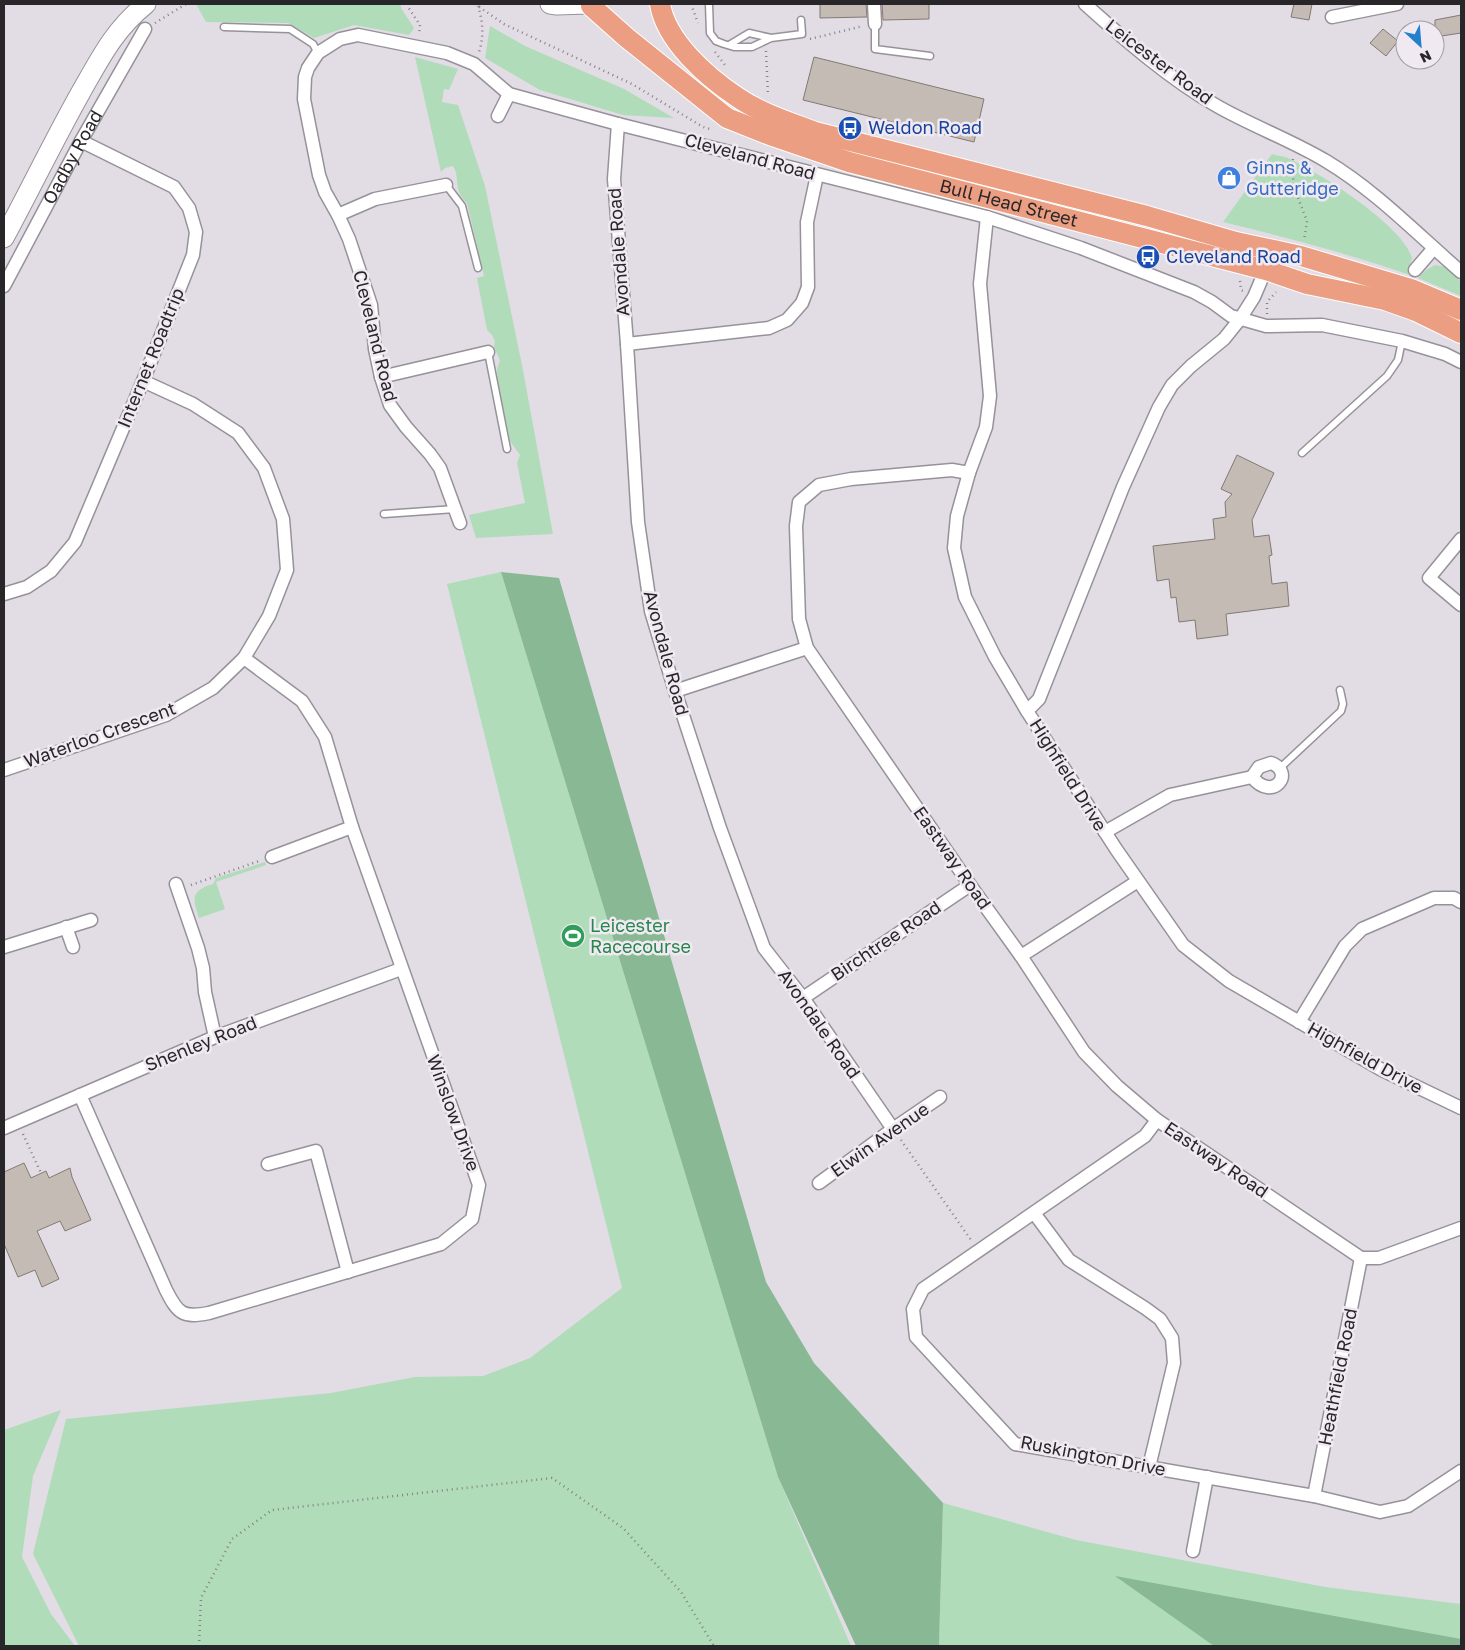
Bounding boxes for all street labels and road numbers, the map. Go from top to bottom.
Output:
street label: Leicester Road [1102,14,1217,109]
street label: Oadby Road [37,106,106,208]
street label: Cleveland Road [682,128,818,184]
street label: Bull Head Street [937,174,1081,231]
street label: Avondale Road [603,187,633,317]
street label: Cleveland Road [349,268,403,404]
street label: Internet Roadtrip [112,285,188,431]
street label: Avondale Road [640,588,694,718]
street label: Waterloo Crescent [21,696,179,772]
street label: Highfield Drive [1026,714,1112,835]
street label: Eastway Road [909,802,996,913]
street label: Birchtree Road [826,895,945,985]
street label: Avondale Road [774,965,866,1082]
street label: Shenley Road [142,1011,260,1075]
street label: Highfield Drive [1304,1016,1427,1098]
street label: Winslow Drive [423,1051,485,1174]
street label: Elwin Avenue [826,1097,933,1181]
street label: Eastway Road [1160,1116,1273,1202]
street label: Heathfield Road [1313,1306,1361,1447]
street label: Ruskington Drive [1019,1430,1168,1480]

